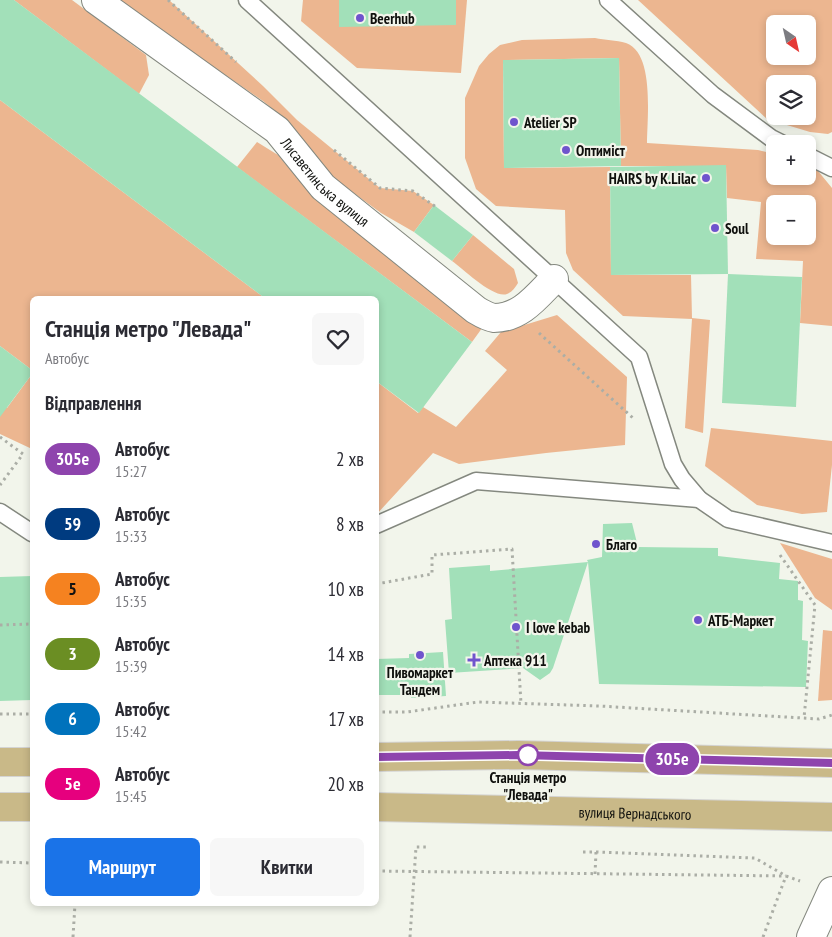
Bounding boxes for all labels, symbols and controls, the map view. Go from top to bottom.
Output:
place label: Beerhub [370,9,415,28]
marker: Beerhub [354,12,366,24]
north arrow [766,15,816,65]
map controls [766,15,816,245]
button: layers [766,75,816,125]
place label: Atelier SP [523,113,577,132]
marker: Atelier SP [508,116,520,128]
street label: Лисаветинська вулиця [277,133,374,230]
button: + [766,135,816,185]
place label: Оптиміст [576,141,626,160]
marker: Оптиміст [560,144,572,156]
place label: HAIRS by K.Lilac [609,169,697,188]
marker: HAIRS by K.Lilac [700,172,712,184]
button: − [766,195,816,245]
place label: Soul [725,219,749,238]
marker: Soul [709,222,721,234]
text: Станція метро "Левада" [45,313,251,344]
button: heart [312,313,364,365]
text: Автобус [45,348,89,368]
text: Відправлення [45,391,142,415]
text: Автобус [115,437,170,461]
text: 305e [56,447,89,470]
text: 2 хв [336,447,364,471]
text: 15:27 [115,461,147,481]
text: Автобус [115,502,170,526]
text: 59 [64,512,81,535]
text: 8 хв [336,512,364,536]
text: 15:33 [115,526,147,546]
place label: Благо [606,535,637,554]
marker: Благо [590,538,602,550]
text: Автобус [115,567,170,591]
text: 5 [68,577,77,600]
text: 10 хв [327,577,364,601]
text: 15:35 [115,591,147,611]
place label: АТБ-Маркет [707,611,774,630]
marker: АТБ-Маркет [692,614,704,626]
place label: I love kebab [526,618,590,637]
marker: I love kebab [510,621,522,633]
text: Автобус [115,632,170,656]
text: 3 [68,642,77,665]
text: 14 хв [327,642,364,666]
marker: Пивомаркет Тандем [414,649,426,661]
place label: Аптека 911 [483,651,547,670]
marker: Аптека 911 [468,654,480,666]
text: 15:39 [115,656,147,676]
place label: Пивомаркет Тандем [387,663,454,699]
text: Автобус [115,697,170,721]
text: 6 [68,707,77,730]
text: 17 хв [328,707,364,731]
text: 15:42 [115,721,147,741]
line badge: 305e [637,743,707,775]
marker: Станція метро "Левада" [517,744,539,766]
text: 305e [655,747,689,770]
text: Автобус [115,762,170,786]
place label: Станція метро "Левада" [489,768,567,804]
text: 5е [64,772,81,795]
text: 20 хв [327,772,364,796]
text: 15:45 [115,786,147,806]
street label: вулиця Вернадського [578,802,691,823]
button: Маршрут [45,838,200,896]
button: Квитки [210,838,364,896]

